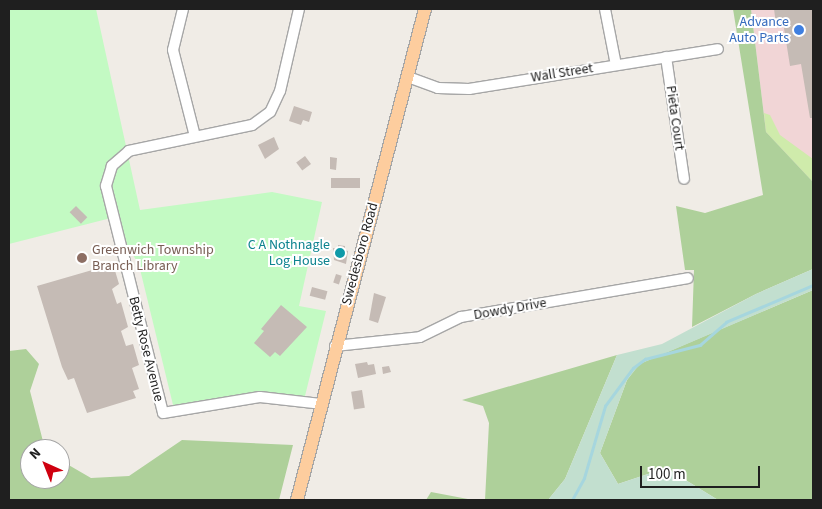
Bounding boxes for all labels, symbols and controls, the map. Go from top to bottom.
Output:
place label: Advance Auto Parts [729,14,789,46]
marker: Advance Auto Parts [793,24,805,36]
street label: Wall Street [530,60,594,86]
street label: Pieta Court [662,85,688,151]
street label: Swedesboro Road [338,201,382,307]
place label: C A Nothnagle Log House [248,237,330,270]
place label: Greenwich Township Branch Library [92,242,214,274]
marker: C A Nothnagle Log House [334,247,346,259]
marker: Greenwich Township Branch Library [76,252,88,264]
street label: Dowdy Drive [472,294,548,324]
street label: Betty Rose Avenue [125,295,167,403]
north arrow [20,439,70,489]
text: N [25,444,46,464]
scale bar [642,456,762,488]
text: 100 m [648,464,686,485]

